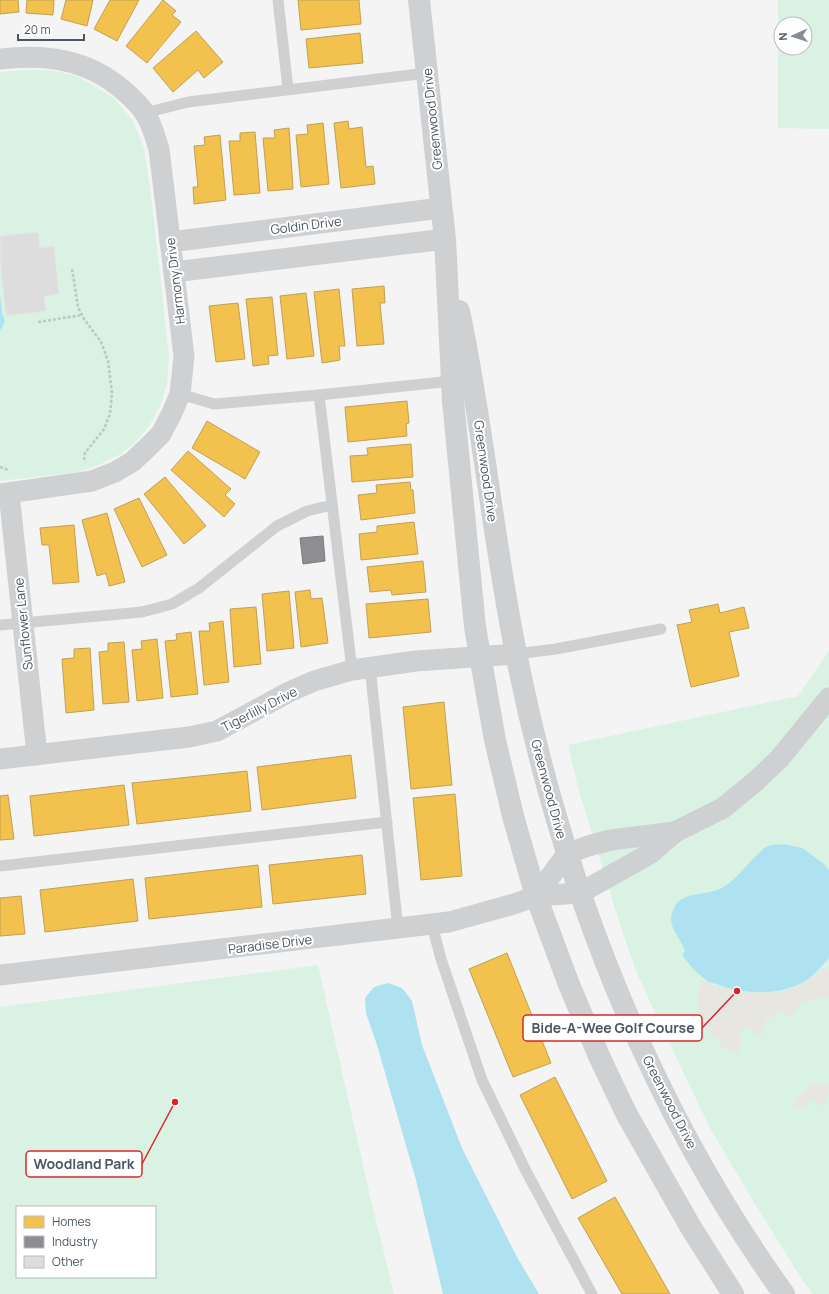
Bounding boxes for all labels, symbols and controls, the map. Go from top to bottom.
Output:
scale bar [18,16,84,42]
north arrow [773,16,813,56]
text: 20 m [24,21,51,38]
text: N [775,32,790,41]
street label: Greenwood Drive [418,67,446,171]
street label: Goldin Drive [269,212,343,238]
street label: Harmony Drive [161,236,189,325]
street label: Greenwood Drive [470,419,502,523]
street label: Sunflower Lane [9,577,37,671]
street label: Tigerlilly Drive [218,682,300,736]
street label: Greenwood Drive [527,737,571,841]
street label: Paradise Drive [227,930,313,958]
callout: Bide-A-Wee Golf Course [523,1015,702,1041]
text: Bide-A-Wee Golf Course [531,1018,695,1037]
street label: Greenwood Drive [639,1052,701,1152]
callout: Woodland Park [26,1151,142,1177]
text: Woodland Park [34,1154,135,1173]
legend [16,1206,156,1278]
text: Homes [52,1213,91,1230]
text: Industry [52,1233,98,1250]
text: Other [52,1253,85,1270]

